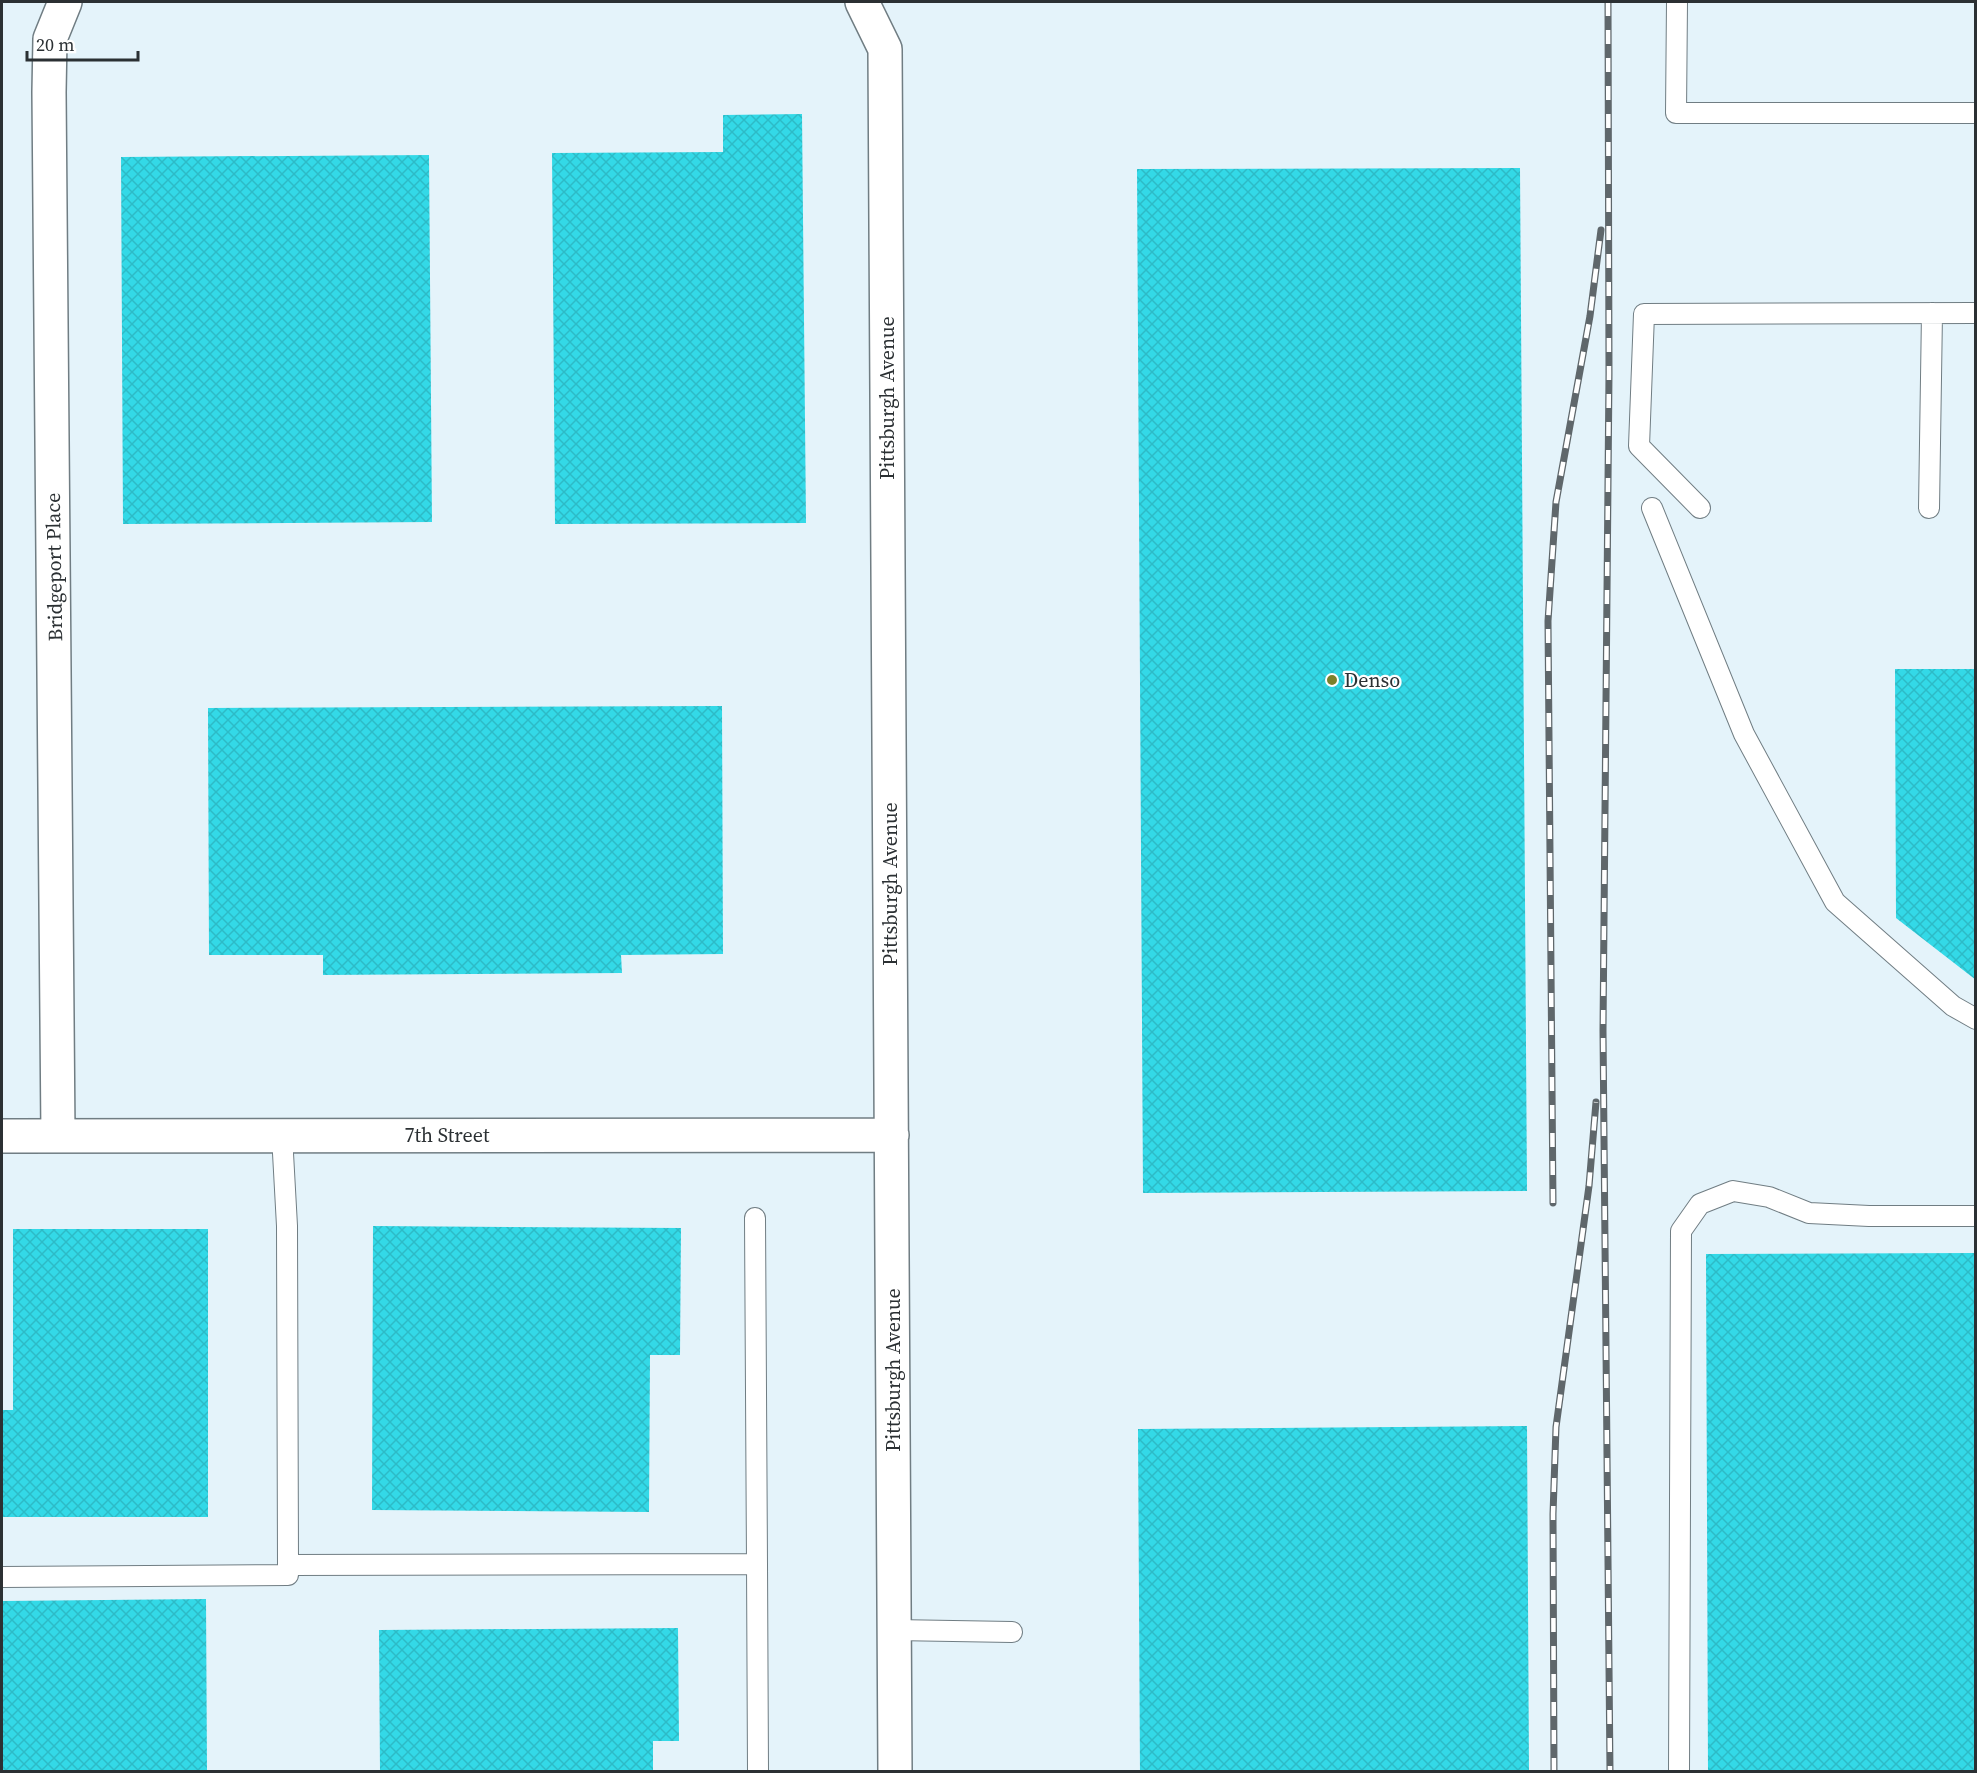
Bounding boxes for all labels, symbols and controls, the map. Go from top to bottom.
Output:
scale bar [27,24,138,62]
text: 20 m [36,32,74,57]
street label: Pittsburgh Avenue [873,316,901,480]
street label: Bridgeport Place [39,492,69,642]
place label: Denso [1344,666,1400,694]
marker: Denso [1325,673,1339,687]
street label: Pittsburgh Avenue [876,802,904,966]
street label: 7th Street [405,1121,490,1149]
street label: Pittsburgh Avenue [879,1288,907,1452]

